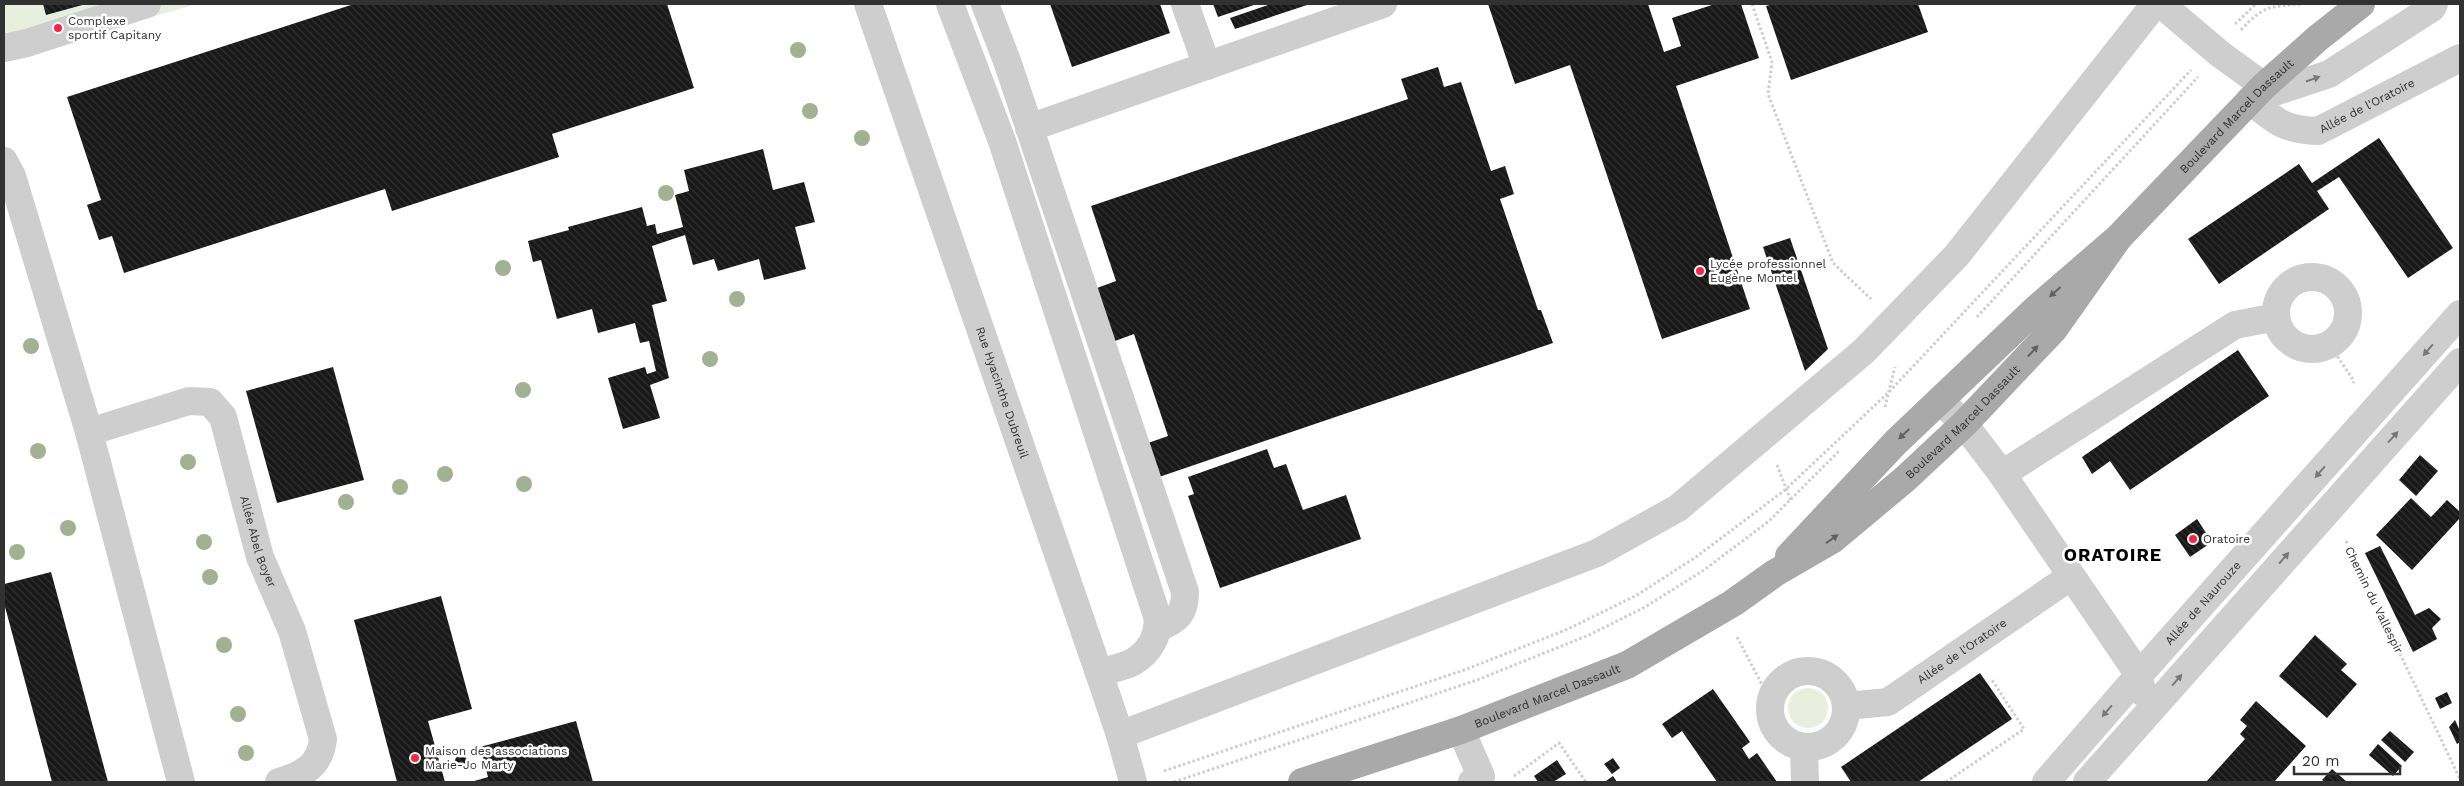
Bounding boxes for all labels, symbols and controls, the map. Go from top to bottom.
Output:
place label: Complexe sportif Capitany [68,14,162,42]
marker: Complexe sportif Capitany [52,22,64,34]
street label: Boulevard Marcel Dassault [2177,56,2296,176]
one-way arrow [2305,75,2320,82]
street label: Allée de l'Oratoire [2317,75,2417,136]
place label: Lycée professionnel Eugène Montel [1710,257,1827,285]
marker: Lycée professionnel Eugène Montel [1694,265,1706,277]
one-way arrow [2050,286,2062,298]
street label: Rue Hyacinthe Dubreuil [973,325,1031,460]
one-way arrow [2422,344,2433,357]
one-way arrow [2027,345,2039,357]
street label: Boulevard Marcel Dassault [1903,362,2023,482]
one-way arrow [1899,428,1911,440]
one-way arrow [2387,432,2399,444]
one-way arrow [2314,466,2326,478]
street label: Allée Abel Boyer [237,494,279,590]
place label: Oratoire [2203,532,2250,546]
marker: Oratoire [2187,533,2199,545]
one-way arrow [1825,534,1839,544]
district label: ORATOIRE [2064,544,2162,565]
street label: Chemin du Vallespir [2342,544,2406,656]
one-way arrow [2279,552,2290,565]
street label: Allée de Naurouze [2162,558,2244,648]
street label: Allée de l'Oratoire [1915,616,2009,687]
street label: Boulevard Marcel Dassault [1472,661,1622,731]
one-way arrow [2171,674,2182,686]
one-way arrow [2102,705,2113,717]
place label: Maison des associations Marie-Jo Marty [425,744,567,772]
scale bar [2294,744,2400,776]
marker: Maison des associations Marie-Jo Marty [409,752,421,764]
text: 20 m [2302,752,2340,770]

